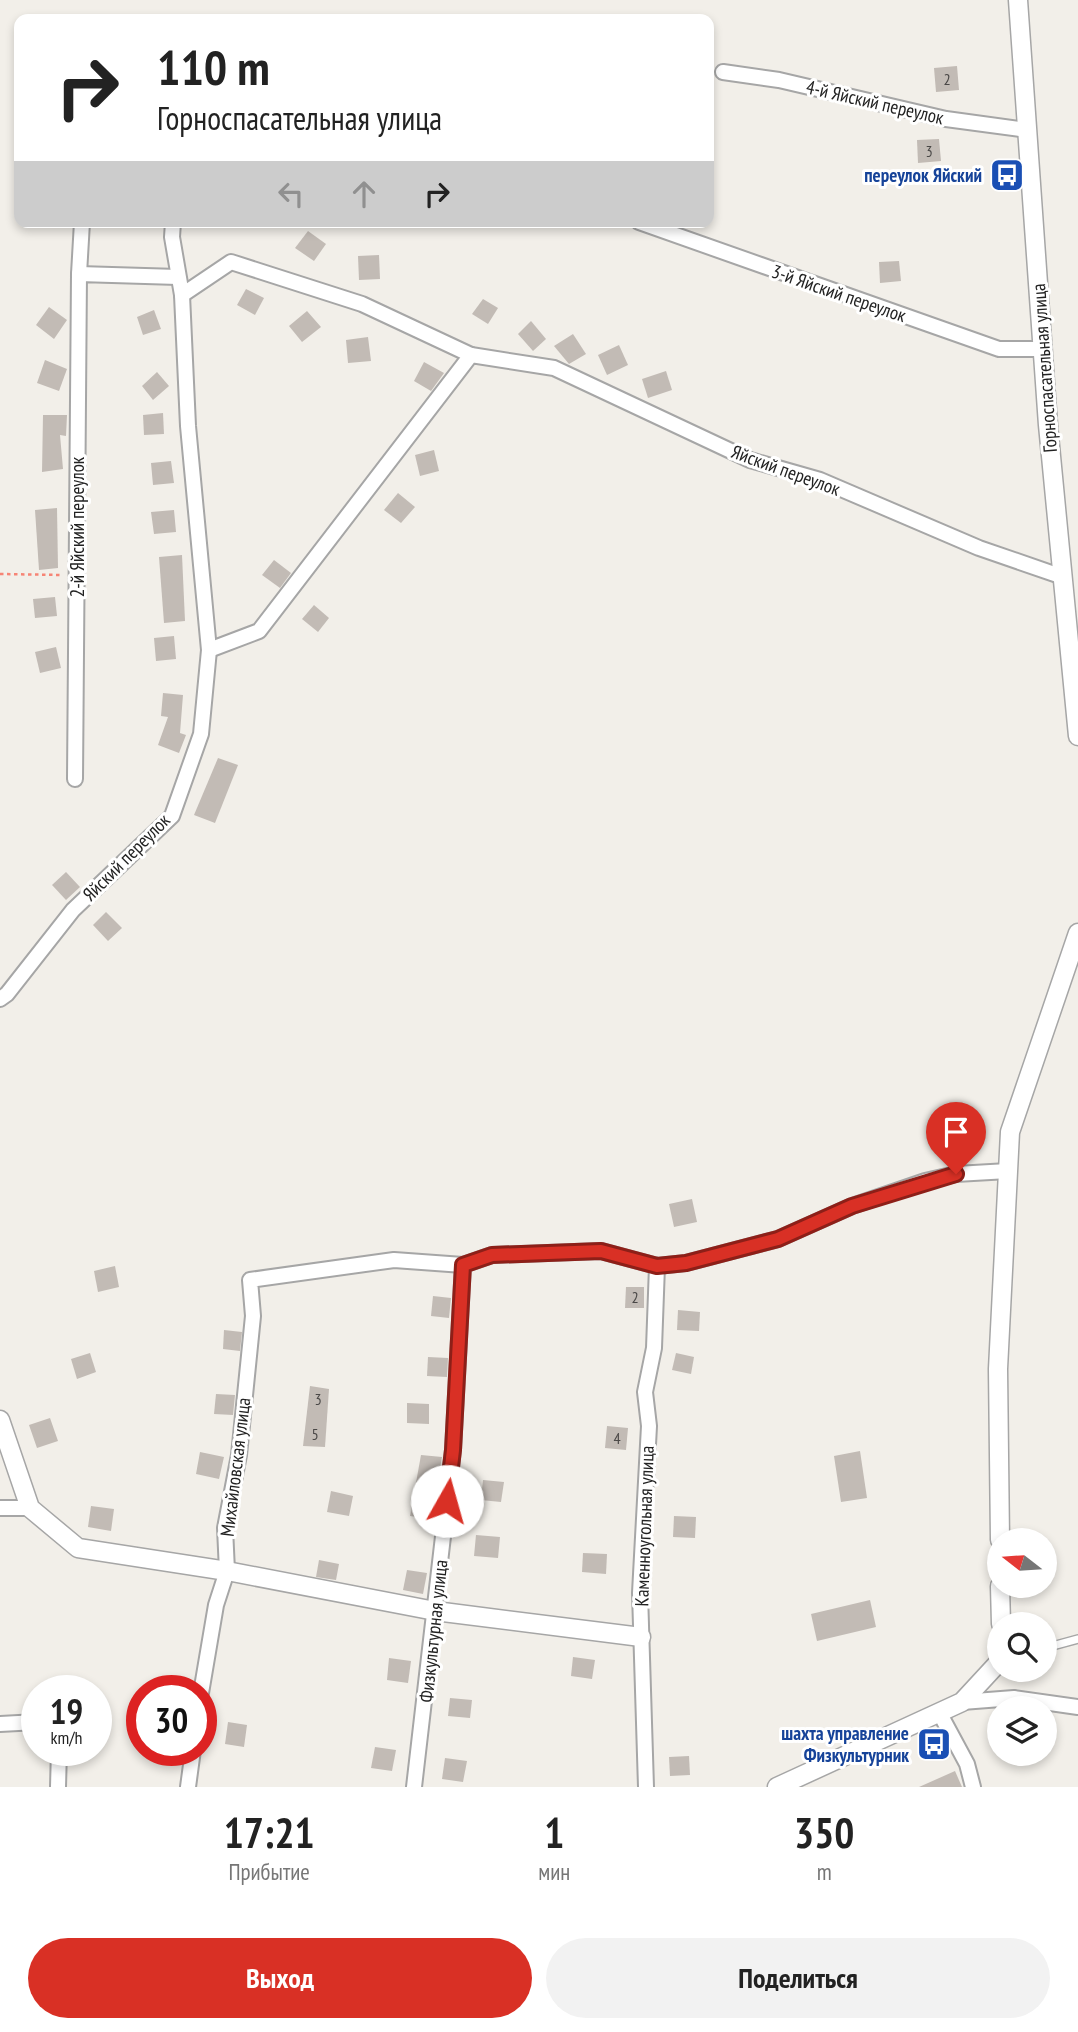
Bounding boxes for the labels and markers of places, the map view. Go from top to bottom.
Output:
bus stop icon: переулок Яйский [988,156,1026,194]
place label: переулок Яйский [864,163,982,187]
pin [926,1102,986,1174]
place label: шахта управление Физкультурник [781,1721,909,1767]
bus stop icon: шахта управление Физкультурник [915,1725,953,1763]

